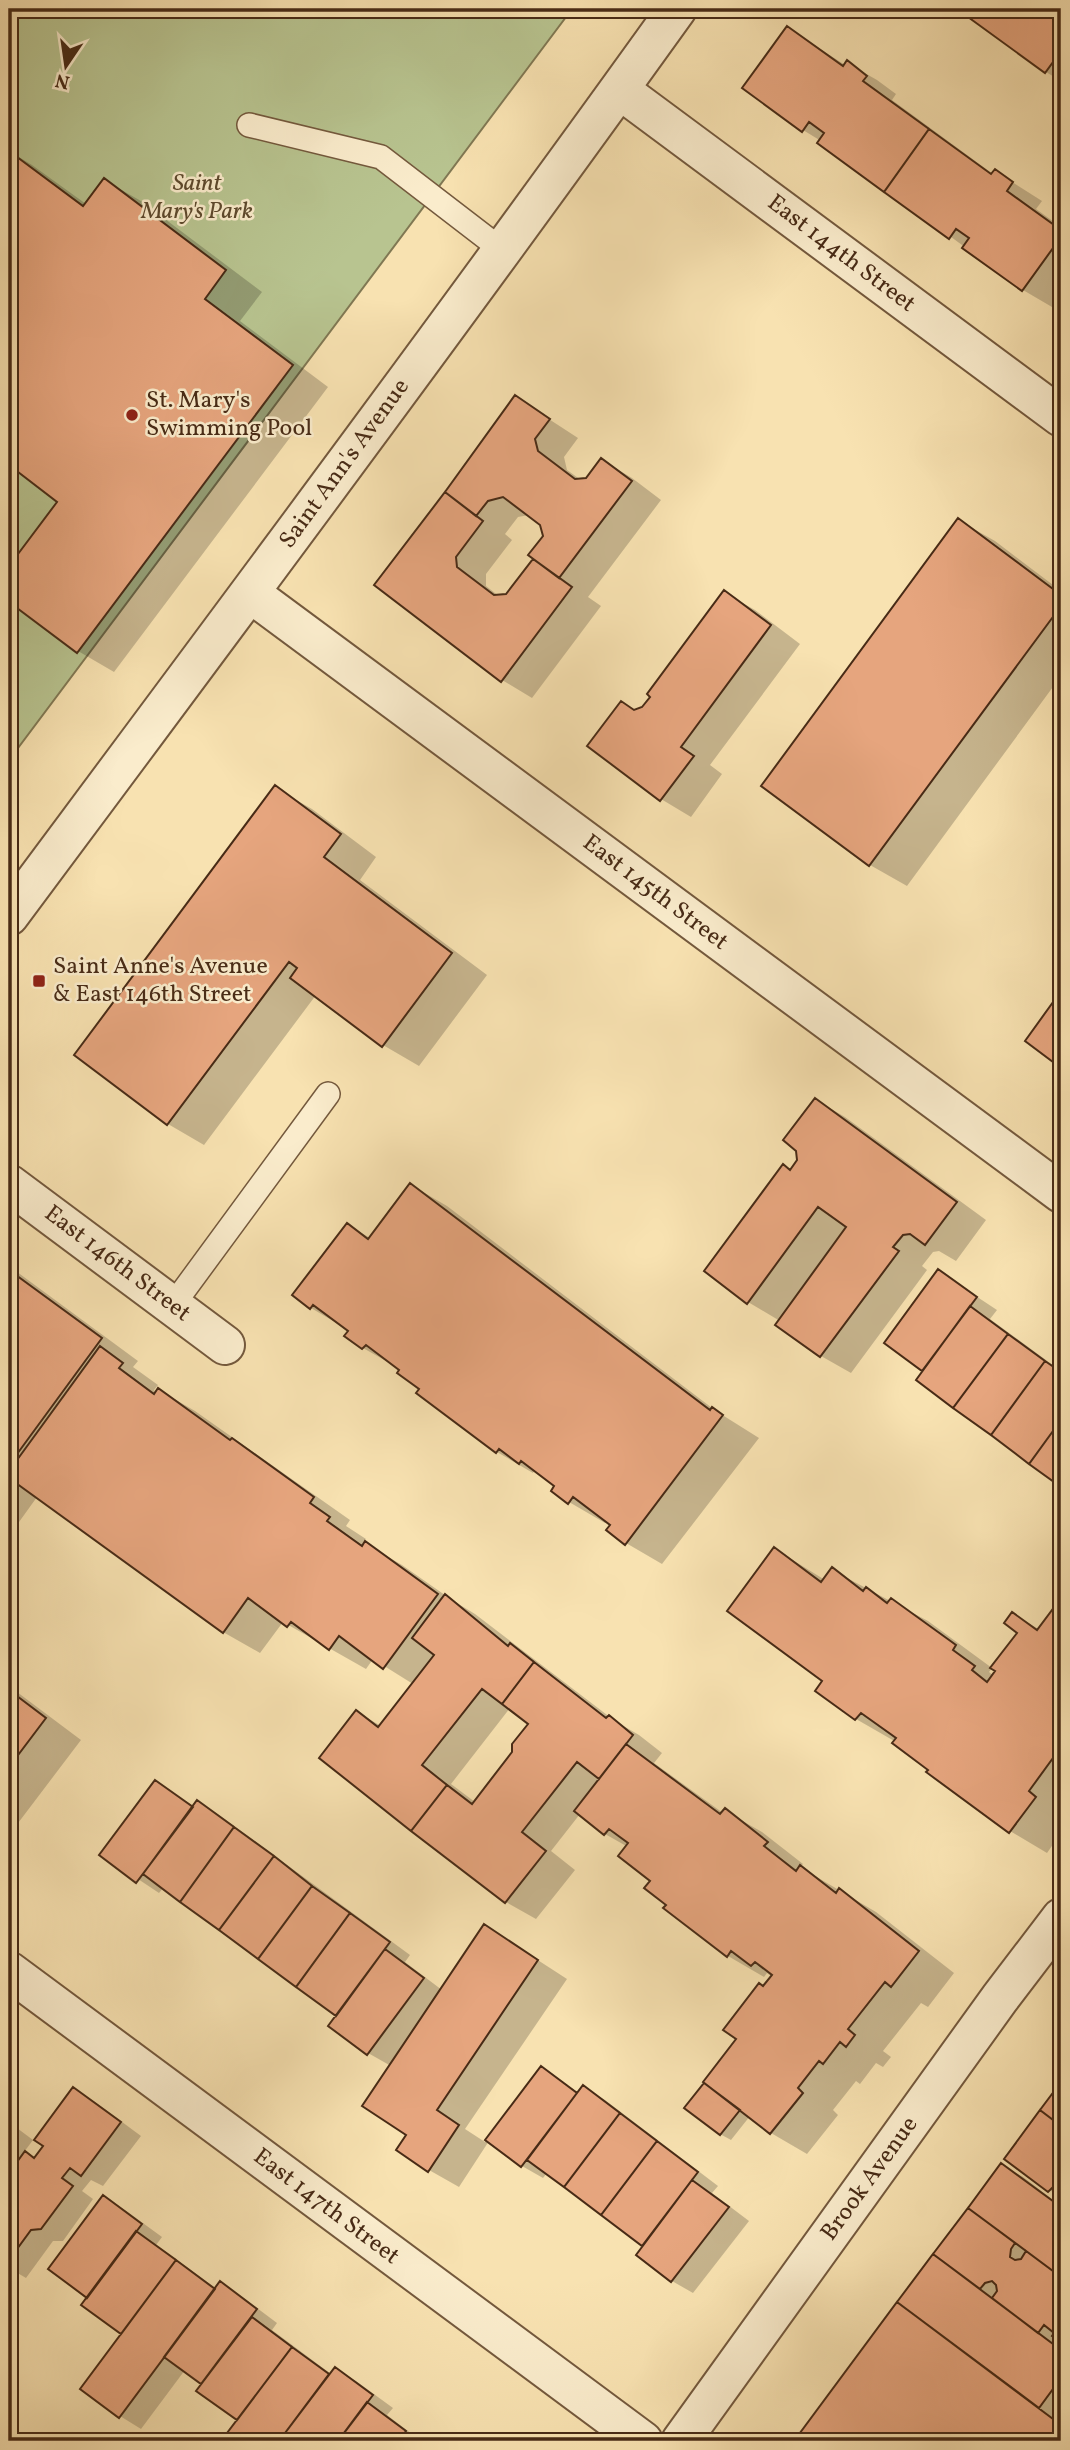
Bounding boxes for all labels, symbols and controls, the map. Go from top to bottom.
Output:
north arrow [32,32,102,102]
text: N [53,66,72,95]
park label: Saint Mary's Park [140,167,253,229]
street label: East 144th Street [760,187,922,321]
street label: Saint Ann's Avenue [272,372,418,556]
place label: St. Mary's Swimming Pool [146,384,312,446]
marker: St. Mary's Swimming Pool [124,407,140,423]
street label: East 145th Street [575,827,735,959]
place label: Saint Anne's Avenue & East 146th Street [53,950,268,1012]
marker: Saint Anne's Avenue & East 146th Street [31,973,47,989]
street label: East 146th Street [37,1198,197,1330]
street label: Brook Avenue [813,2110,927,2248]
street label: East 147th Street [246,2141,406,2273]

